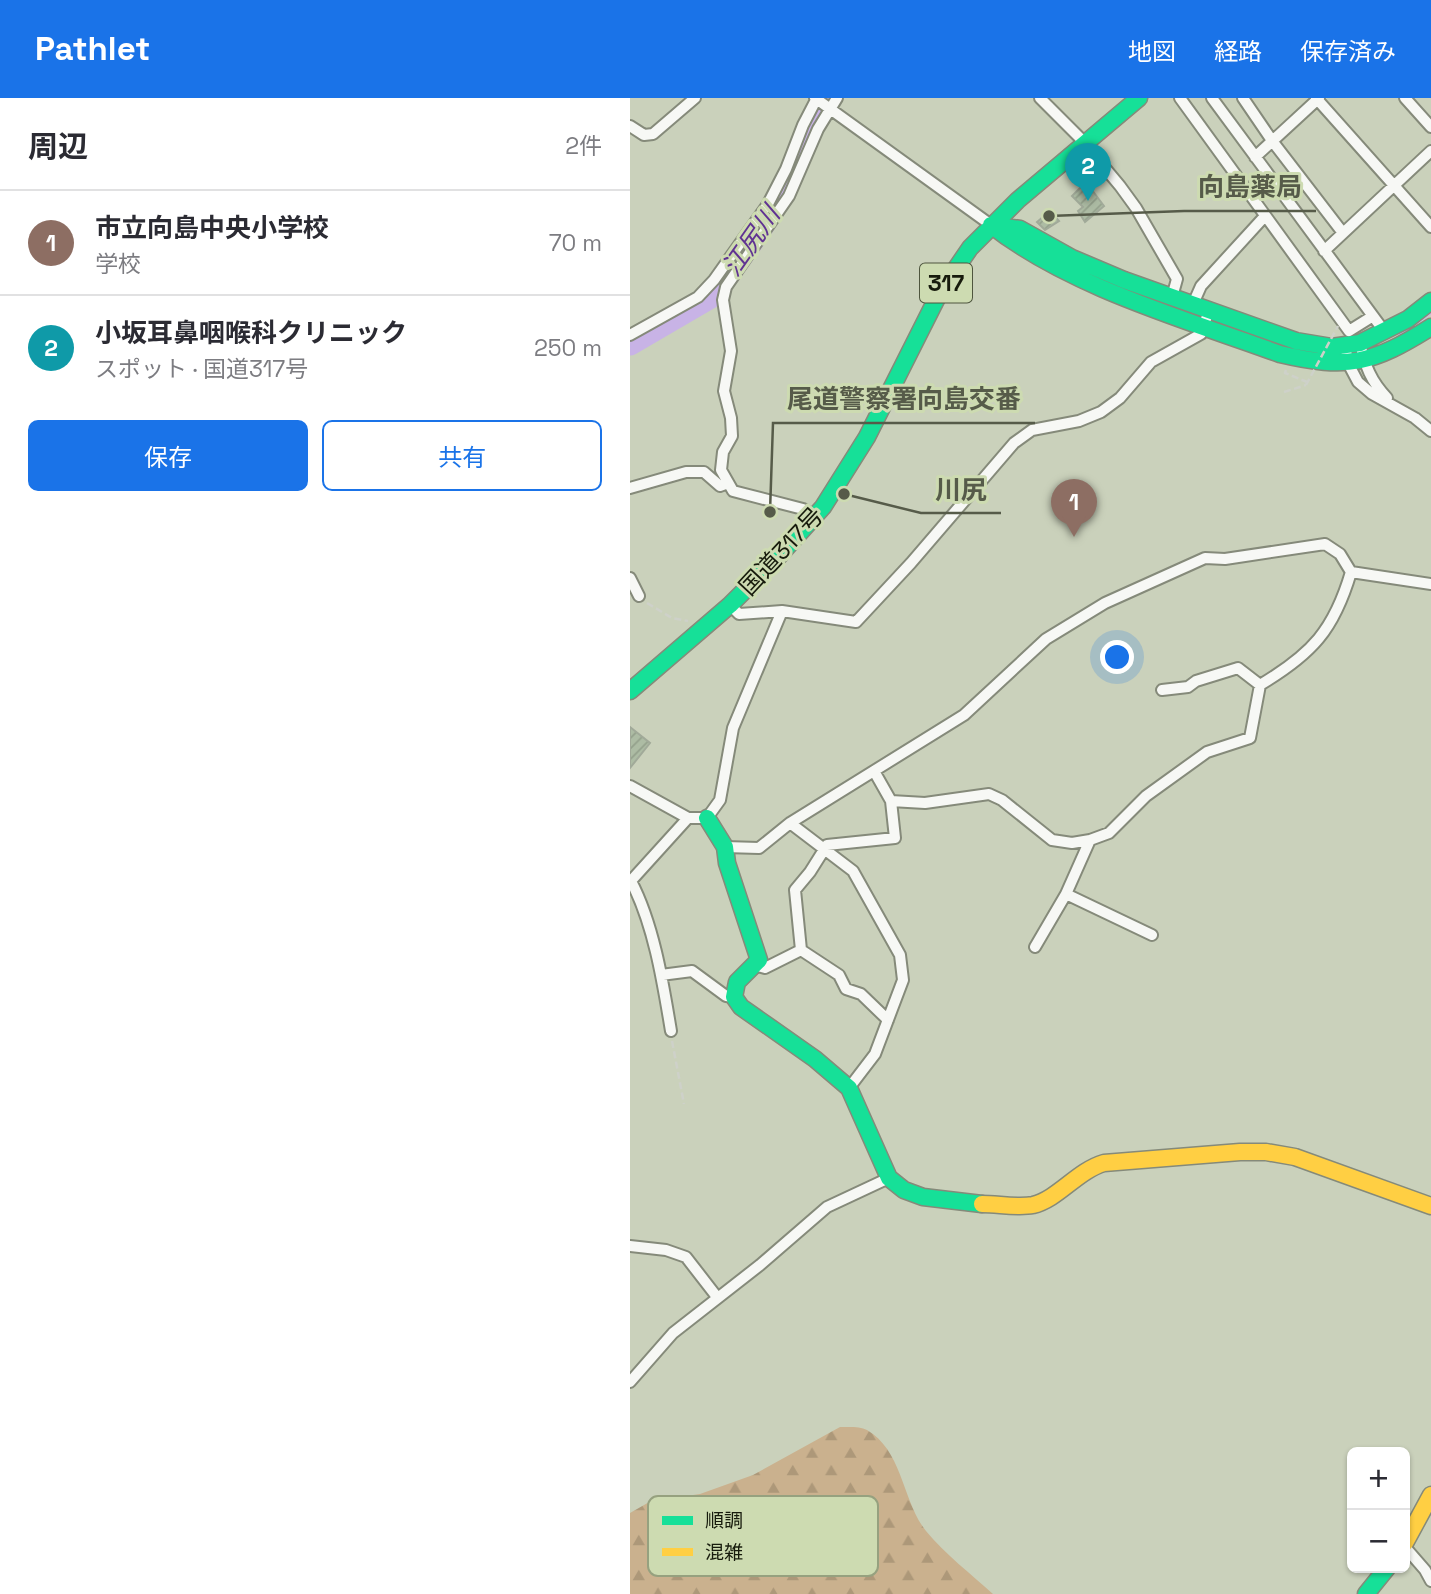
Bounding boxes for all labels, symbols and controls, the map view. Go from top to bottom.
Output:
text: Pathlet [35,28,150,70]
text: 地図 [1128,36,1176,67]
text: 経路 [1214,36,1262,67]
text: 保存済み [1300,36,1396,67]
text: 周辺 [28,127,88,166]
text: 2件 [565,131,602,161]
pin: 2 [1065,143,1111,201]
callout: 向島薬局 [1184,164,1316,211]
text: 向島薬局 [1198,170,1302,204]
water label: 江尻川 [715,197,789,283]
text: 市立向島中央小学校 [95,211,329,245]
text: 1 [46,228,56,258]
text: 70 m [549,228,602,258]
text: 学校 [95,249,141,279]
road number: 317 [920,264,972,302]
text: 小坂耳鼻咽喉科クリニック [95,316,407,350]
text: 2 [44,333,58,363]
text: 250 m [534,333,602,363]
text: スポット · 国道317号 [95,354,308,384]
callout: 尾道警察署向島交番 [773,376,1035,423]
text: 尾道警察署向島交番 [787,382,1021,416]
button: 保存 [28,420,308,491]
button: 共有 [322,420,602,491]
callout: 川尻 [921,466,1001,513]
text: 川尻 [935,473,987,507]
pin: 1 [1051,479,1097,537]
street label: 国道317号 [732,500,830,602]
your location [1100,640,1134,674]
map controls [1347,1447,1410,1573]
button: + [1347,1447,1410,1510]
legend [648,1496,878,1576]
text: 順調 [705,1508,743,1533]
button: − [1347,1510,1410,1573]
text: 混雑 [705,1540,743,1565]

